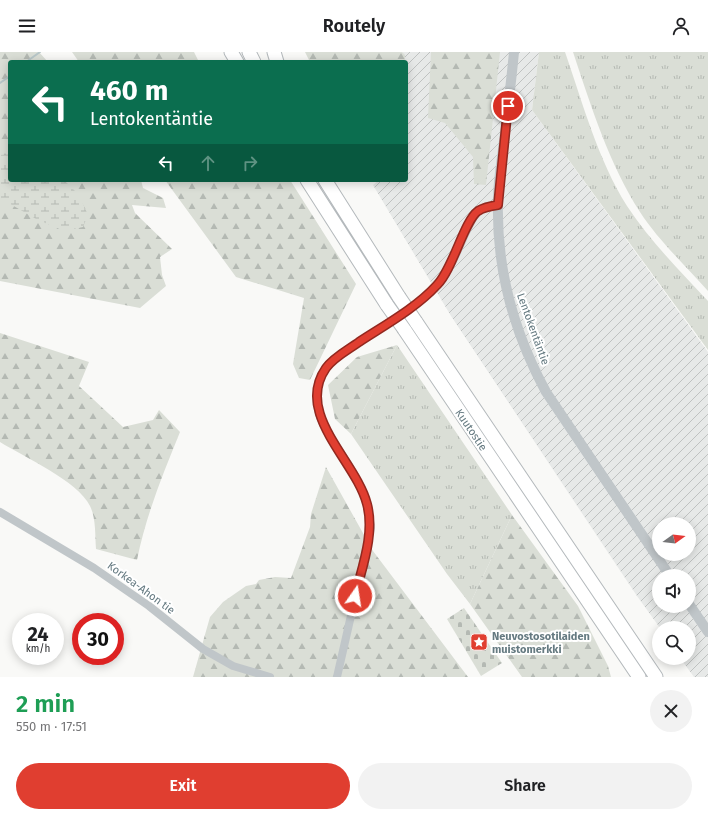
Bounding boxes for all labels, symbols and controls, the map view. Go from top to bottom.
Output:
icon: menu [16,15,38,37]
text: Routely [323,15,385,37]
icon: person [670,15,692,37]
text: 460 m [90,74,168,107]
icon: left [24,76,76,128]
pin [491,89,525,123]
icon: arrive [497,95,519,117]
text: Lentokentäntie [90,108,213,130]
icon: left [155,152,177,174]
icon: ahead [197,152,219,174]
icon: right [239,152,261,174]
street label: Lentokentäntie [514,291,552,367]
street label: Kuutostie [452,407,490,453]
north arrow [652,517,696,561]
map controls [652,517,696,665]
street label: Korkea-Ahon tie [105,559,177,617]
button: sound [652,569,696,613]
position arrow [334,575,376,617]
speed limit sign: 30 [72,613,124,665]
button: search [652,621,696,665]
text: 24 [27,622,49,646]
place label: Neuvostosotilaiden muistomerkki [492,630,590,656]
place icon: Neuvostosotilaiden muistomerkki [469,632,489,652]
text: km/h [26,643,50,655]
text: 2 min [16,690,75,718]
button: close [650,690,692,732]
text: 550 m · 17:51 [16,719,87,734]
button: Exit [16,763,350,809]
button: Share [358,763,692,809]

